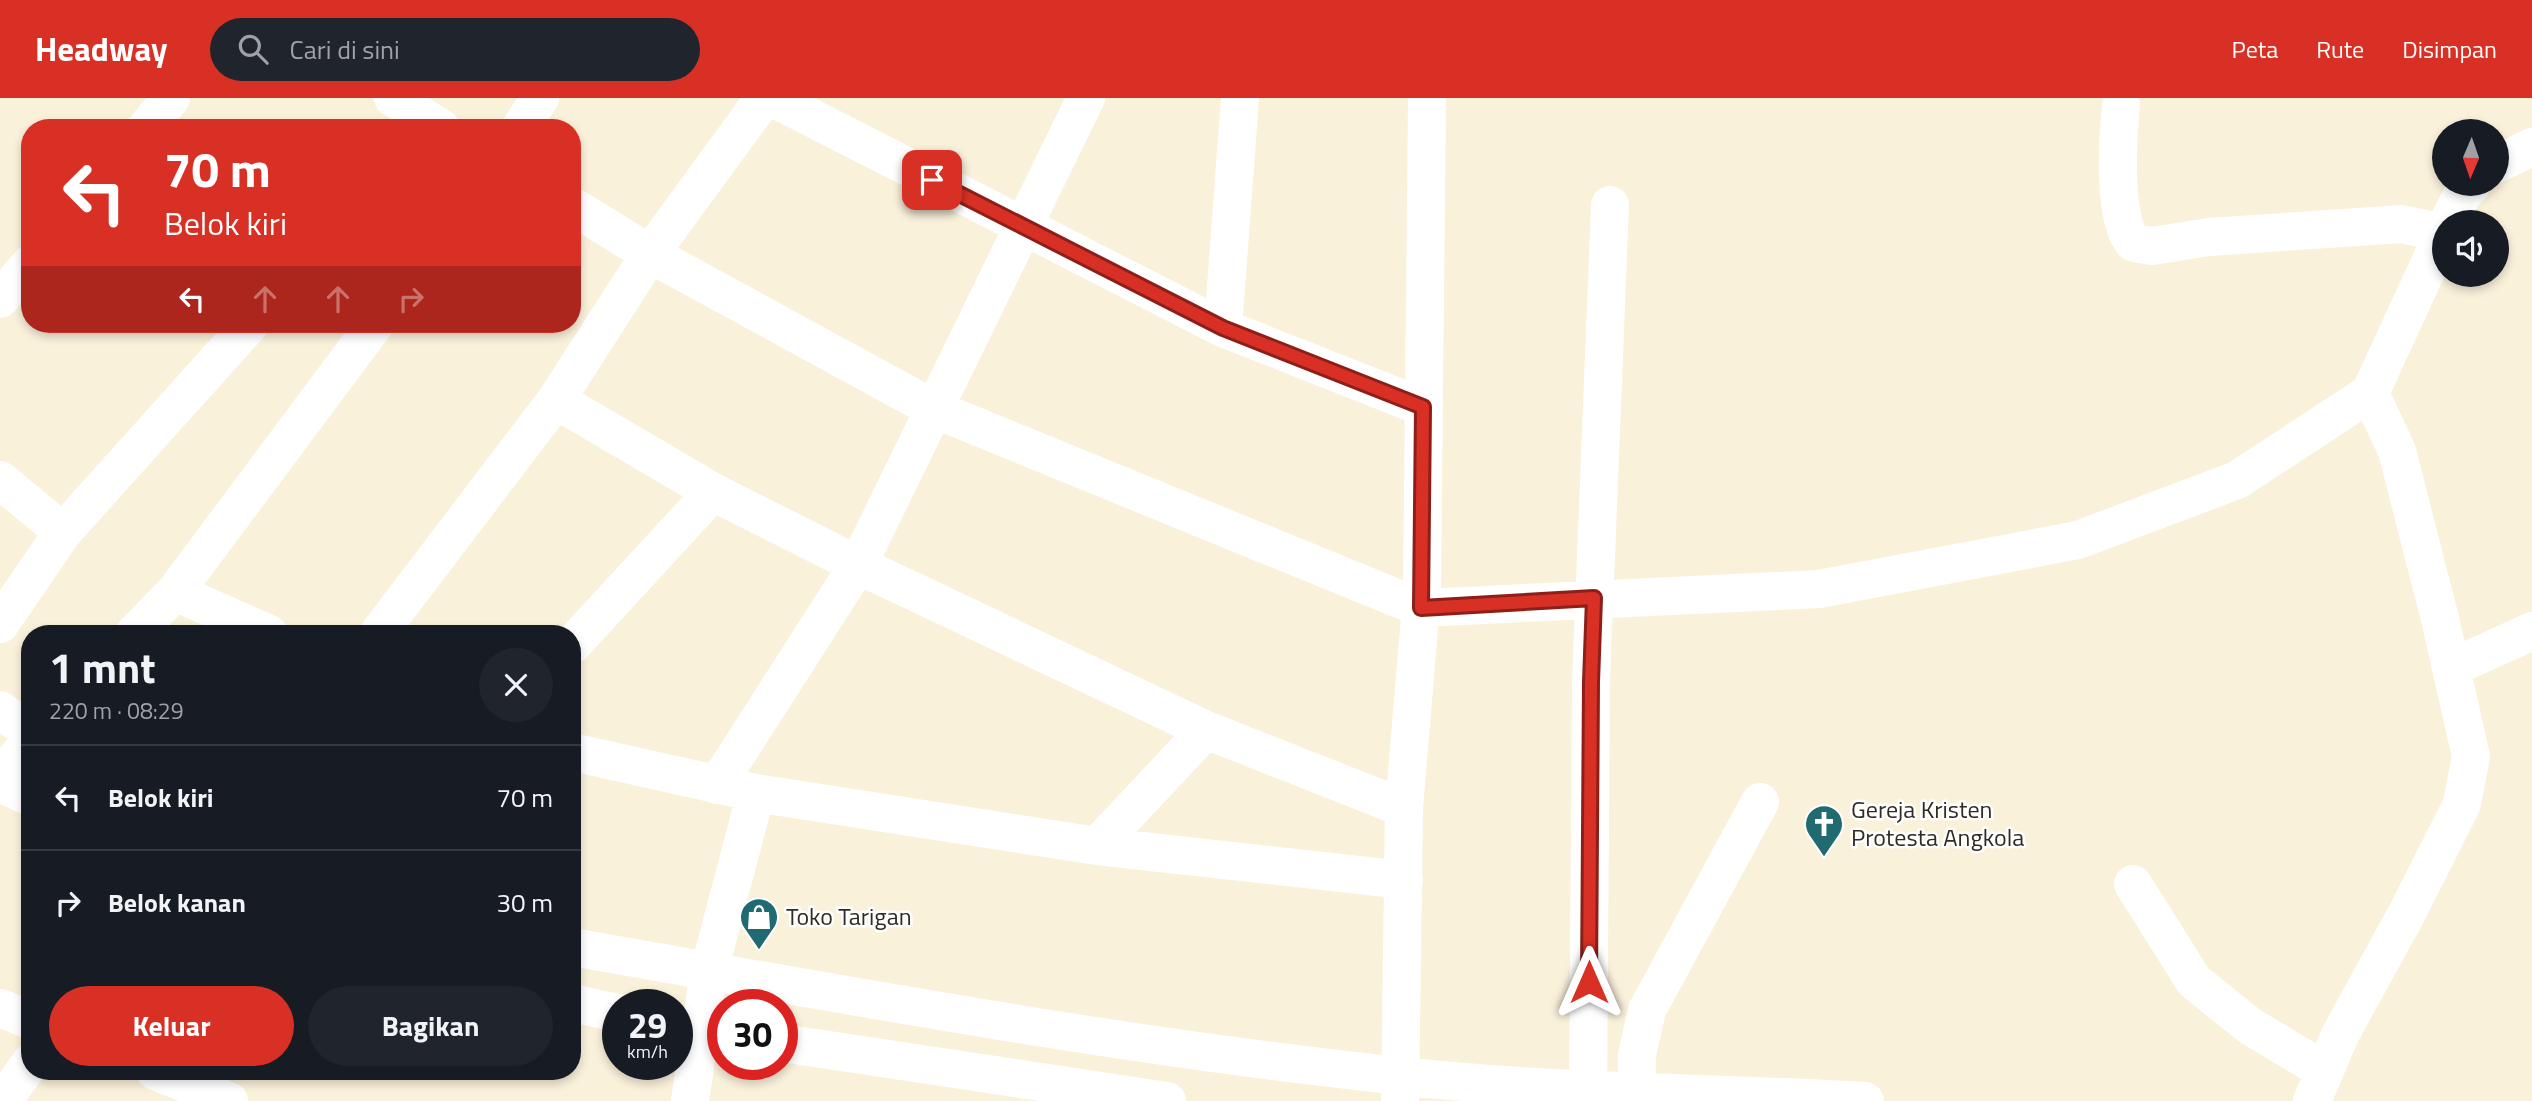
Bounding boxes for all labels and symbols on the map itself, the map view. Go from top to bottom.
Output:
north arrow [2432,119,2510,196]
pin [902,150,962,210]
place label: Gereja Kristen Protesta Angkola [1851,791,2024,855]
church icon: Gereja Kristen Protesta Angkola [1803,803,1845,858]
shop icon: Toko Tarigan [738,896,780,951]
place label: Toko Tarigan [786,898,912,934]
position arrow [1552,945,1626,1019]
speed limit sign: 30 [707,989,798,1080]

